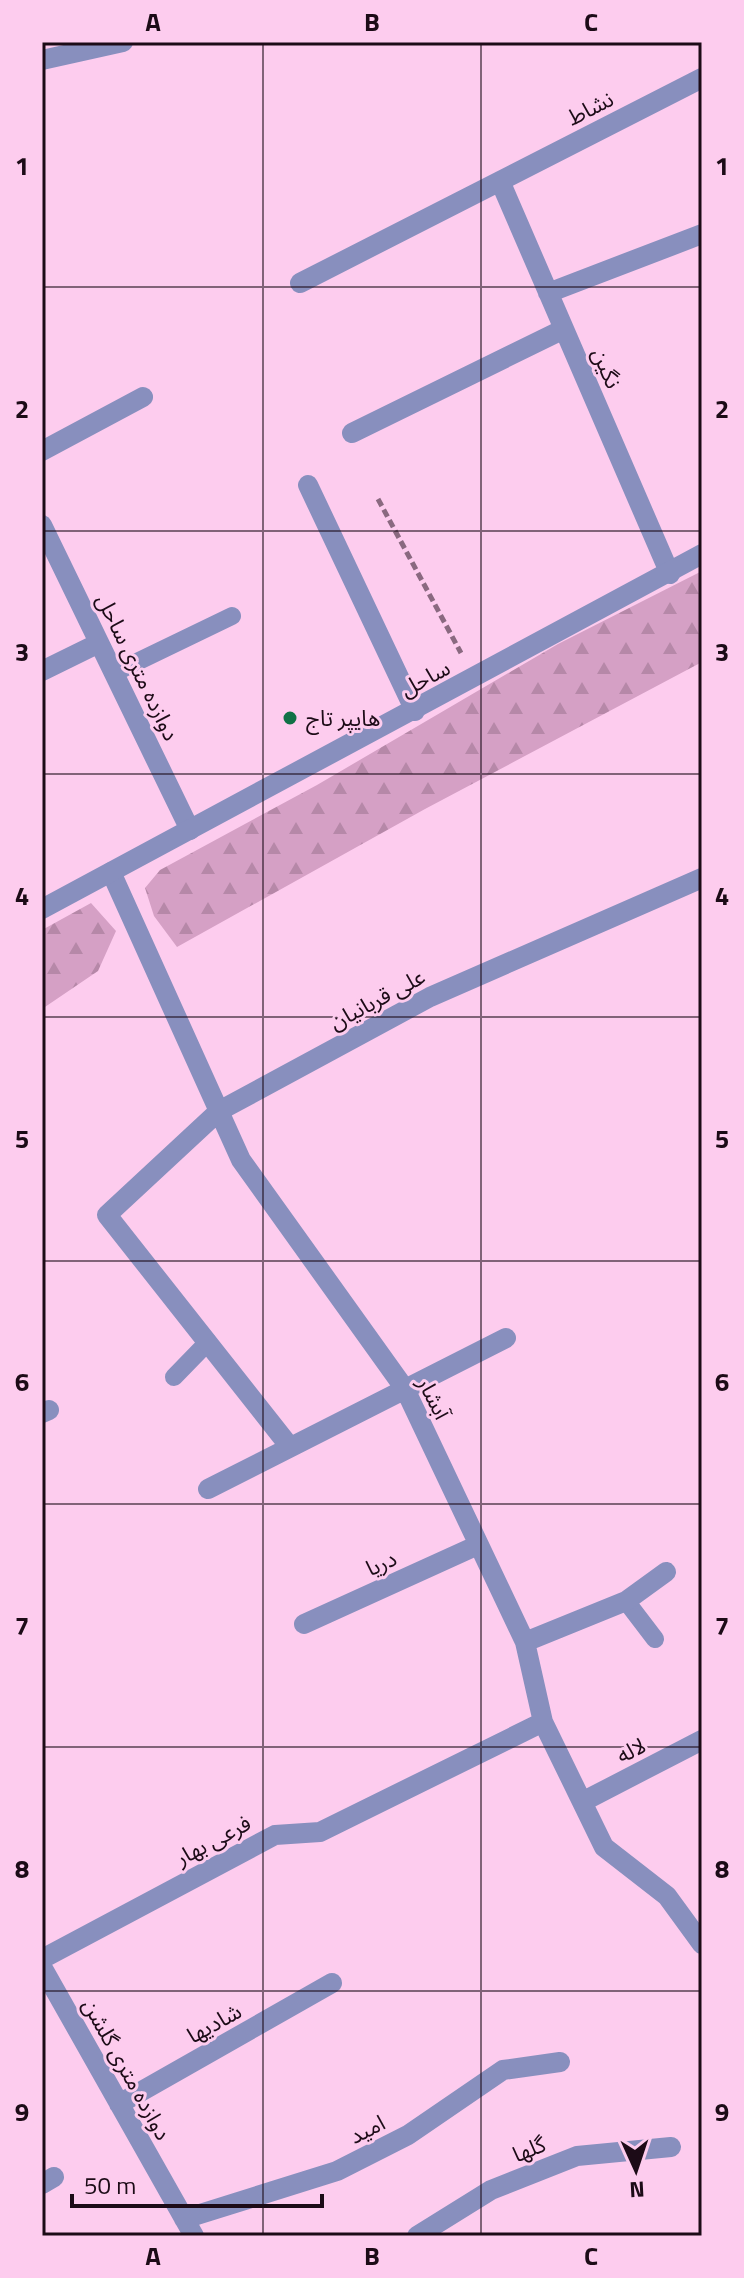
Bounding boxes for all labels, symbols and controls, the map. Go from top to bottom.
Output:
text: A [145,2,161,41]
text: B [364,2,380,41]
text: C [584,2,598,41]
street label: نشاط [561,82,619,134]
text: 1 [15,146,29,185]
text: 1 [715,146,729,185]
street label: نگین [583,342,631,394]
text: 2 [15,389,29,428]
text: 2 [715,389,729,428]
street label: دوازده متری ساحل [88,588,188,746]
text: 3 [15,632,29,671]
text: 3 [715,632,729,671]
street label: ساحل [394,651,456,705]
place label: هایپر تاج [306,701,380,735]
marker: هایپر تاج [281,709,299,727]
text: 4 [15,876,29,915]
text: 4 [715,876,729,915]
street label: علی قربانیان [323,959,431,1039]
text: 5 [15,1119,29,1158]
text: 5 [715,1119,729,1158]
text: 6 [15,1362,29,1401]
text: 6 [715,1362,729,1401]
street label: آبشار [408,1370,460,1427]
street label: دریا [360,1541,402,1585]
text: 7 [15,1606,29,1645]
text: 7 [715,1606,729,1645]
street label: لاله [610,1728,652,1772]
street label: فرعی بهار [168,1806,257,1875]
text: 8 [15,1849,29,1888]
text: 8 [715,1849,729,1888]
street label: دوازده متری گلشن [74,1992,180,2146]
street label: شادیها [180,1994,248,2052]
text: 9 [15,2092,29,2131]
text: 9 [715,2092,729,2131]
street label: امید [343,2106,391,2152]
street label: گلها [507,2127,552,2171]
north arrow [596,2130,676,2210]
scale bar [72,2158,322,2208]
text: 50 m [84,2167,136,2203]
text: N [629,2173,646,2207]
text: A [145,2236,161,2275]
text: B [364,2236,380,2275]
text: C [584,2236,598,2275]

